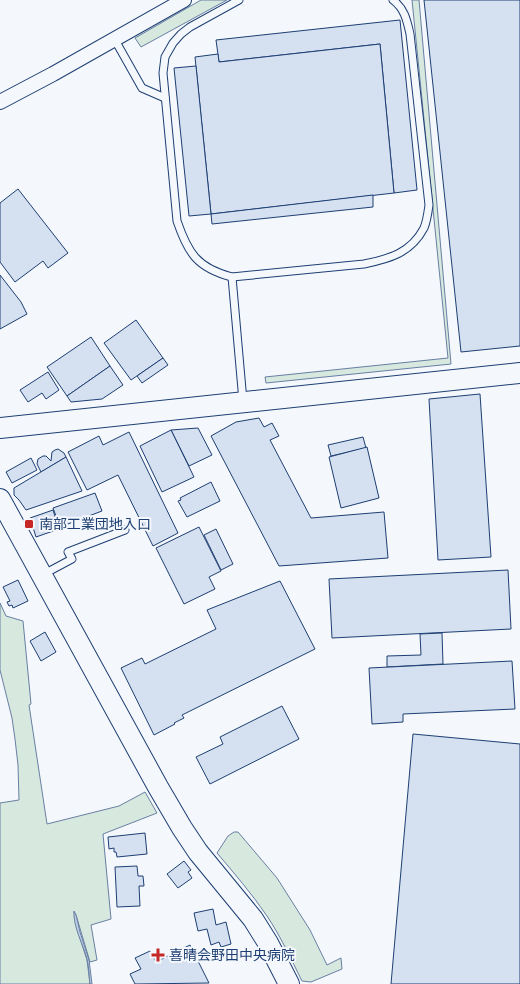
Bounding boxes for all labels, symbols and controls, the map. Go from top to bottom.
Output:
place label: 南部工業団地入口 [39,516,151,532]
marker: 南部工業団地入口 [23,518,35,530]
place label: 喜晴会野田中央病院 [169,947,295,963]
marker: 喜晴会野田中央病院 [151,948,165,962]

